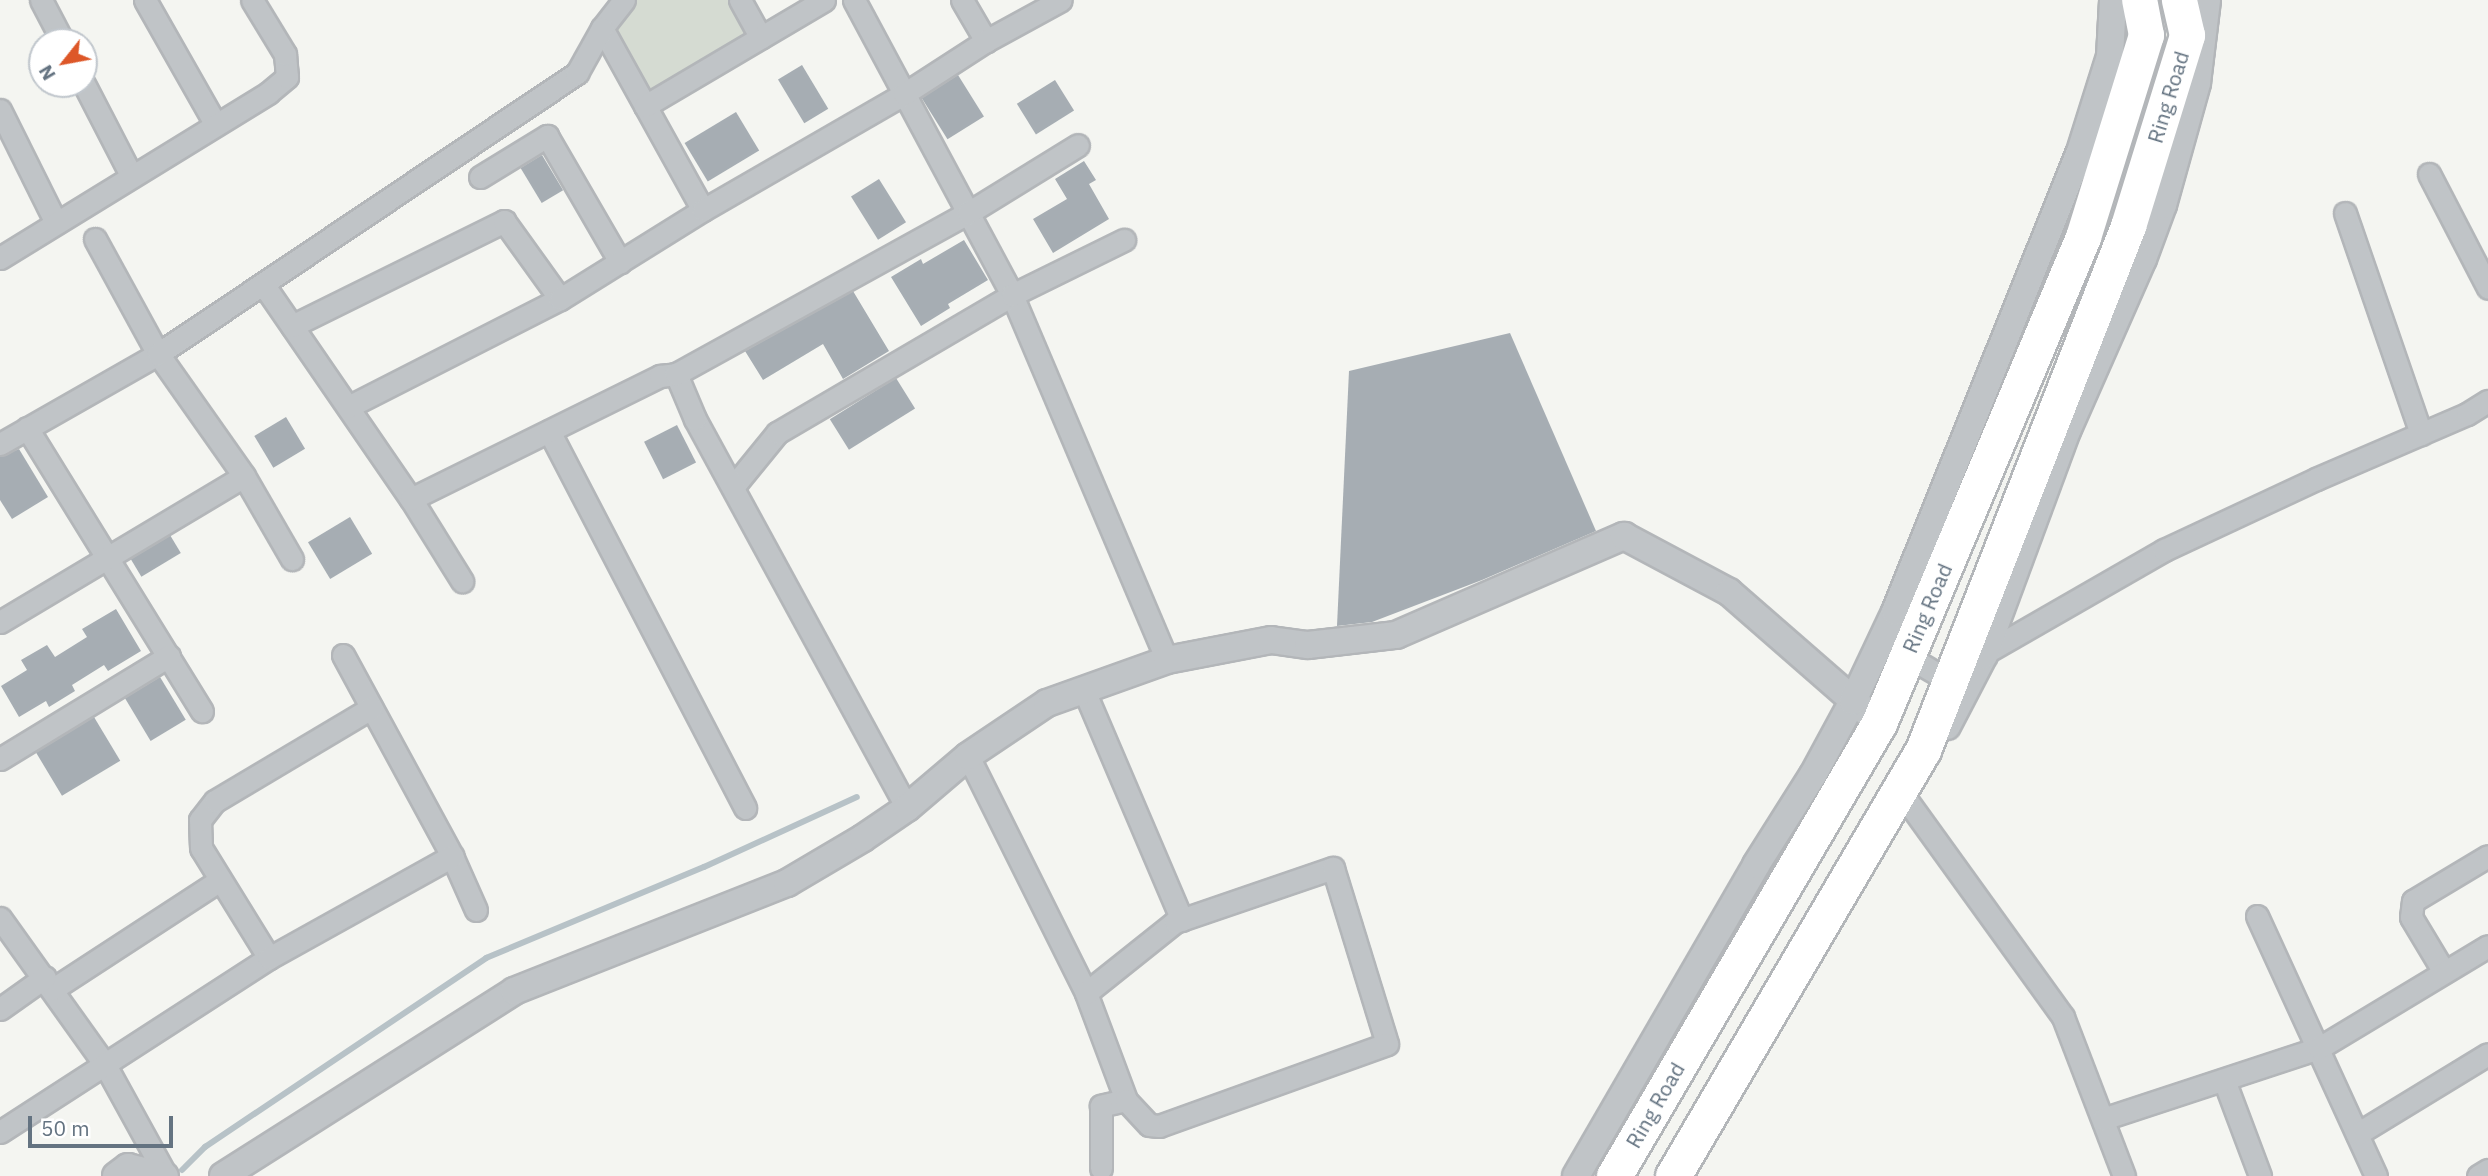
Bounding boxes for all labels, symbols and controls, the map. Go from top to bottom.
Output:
north arrow [28,28,98,98]
street label: Ring Road [2142,48,2194,146]
text: N [33,61,61,85]
street label: Ring Road [1897,559,1957,657]
street label: Ring Road [1620,1058,1690,1152]
scale bar [32,1102,177,1146]
text: 50 m [41,1114,90,1142]

